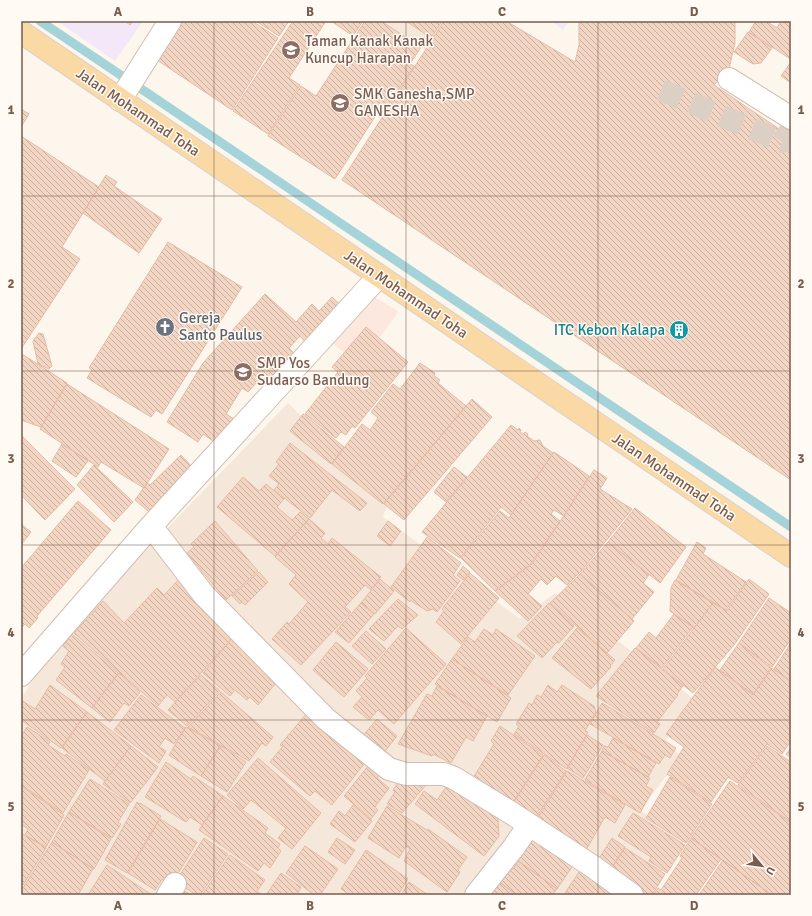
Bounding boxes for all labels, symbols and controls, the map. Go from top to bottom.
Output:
text: A [114,4,123,20]
text: B [306,4,314,20]
text: C [498,4,506,20]
text: D [690,4,699,20]
place label: Taman Kanak Kanak Kuncup Harapan [305,32,433,67]
school or university icon: Taman Kanak Kanak Kuncup Harapan [280,39,302,61]
street label: Jalan Mohammad Toha [73,64,203,160]
place label: SMK Ganesha,SMP GANESHA [354,85,475,120]
school or university icon: SMK Ganesha,SMP GANESHA [329,92,351,114]
text: 1 [7,102,15,118]
text: 1 [797,102,805,118]
street label: Jalan Mohammad Toha [341,246,471,342]
text: 2 [7,276,15,292]
text: 2 [797,276,805,292]
place label: Gereja Santo Paulus [179,309,263,344]
church icon: Gereja Santo Paulus [154,316,176,338]
building icon: ITC Kebon Kalapa [668,319,690,341]
place label: ITC Kebon Kalapa [554,321,665,339]
place label: SMP Yos Sudarso Bandung [257,354,369,389]
school or university icon: SMP Yos Sudarso Bandung [232,361,254,383]
street label: Jalan Mohammad Toha [609,429,739,525]
text: 3 [7,451,15,467]
text: 3 [797,451,805,467]
text: 4 [7,625,15,641]
text: 4 [797,625,805,641]
text: 5 [7,799,15,815]
text: 5 [797,799,805,815]
north arrow [742,846,782,886]
text: U [763,864,778,877]
text: A [114,898,123,914]
text: B [306,898,314,914]
text: C [498,898,506,914]
text: D [690,898,699,914]

